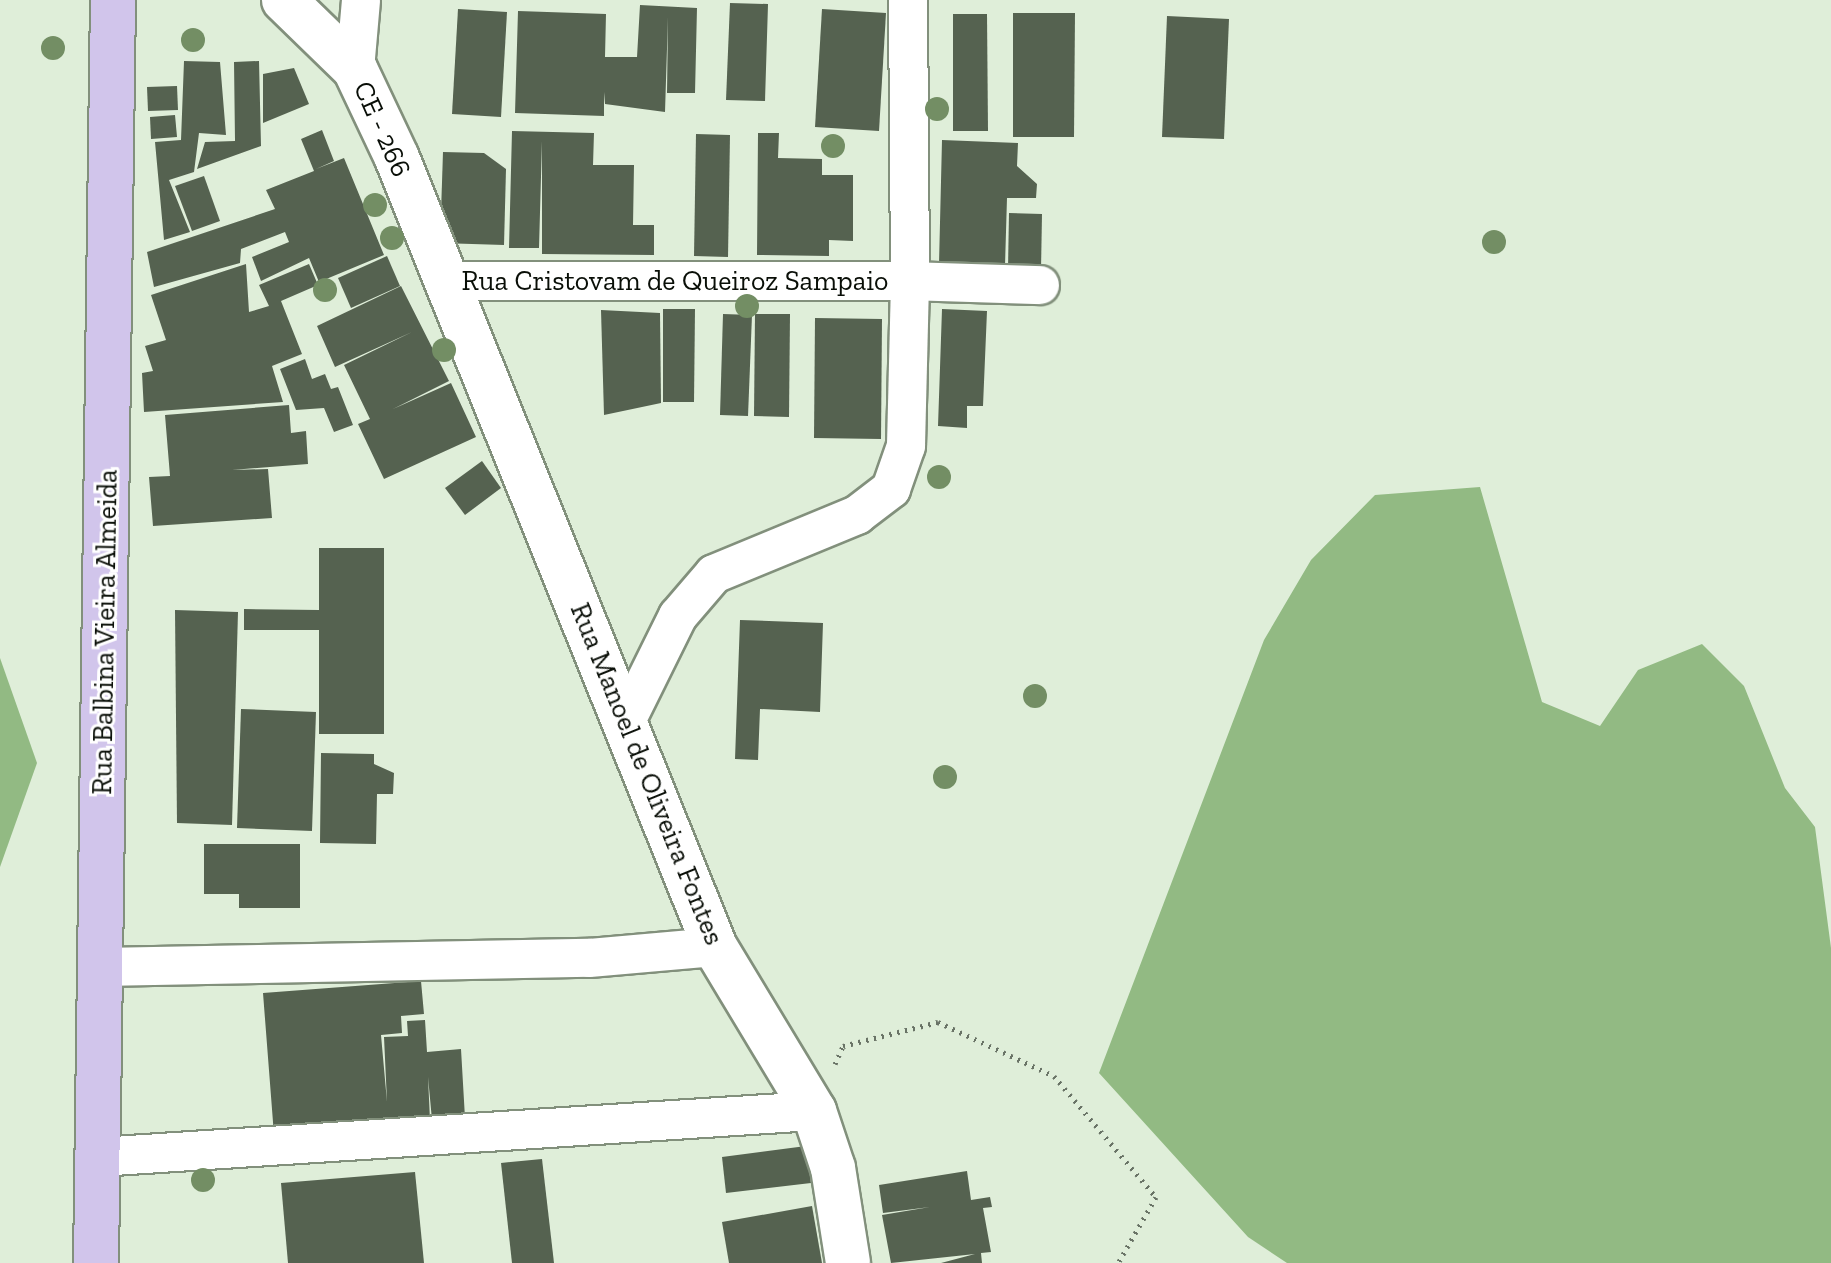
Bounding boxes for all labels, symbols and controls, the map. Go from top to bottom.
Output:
street label: CE - 266 [346,76,418,182]
street label: Rua Cristovam de Queiroz Sampaio [462,264,888,298]
street label: Rua Balbina Vieira Almeida [85,468,125,796]
street label: Rua Manoel de Oliveira Fontes [563,598,731,950]

